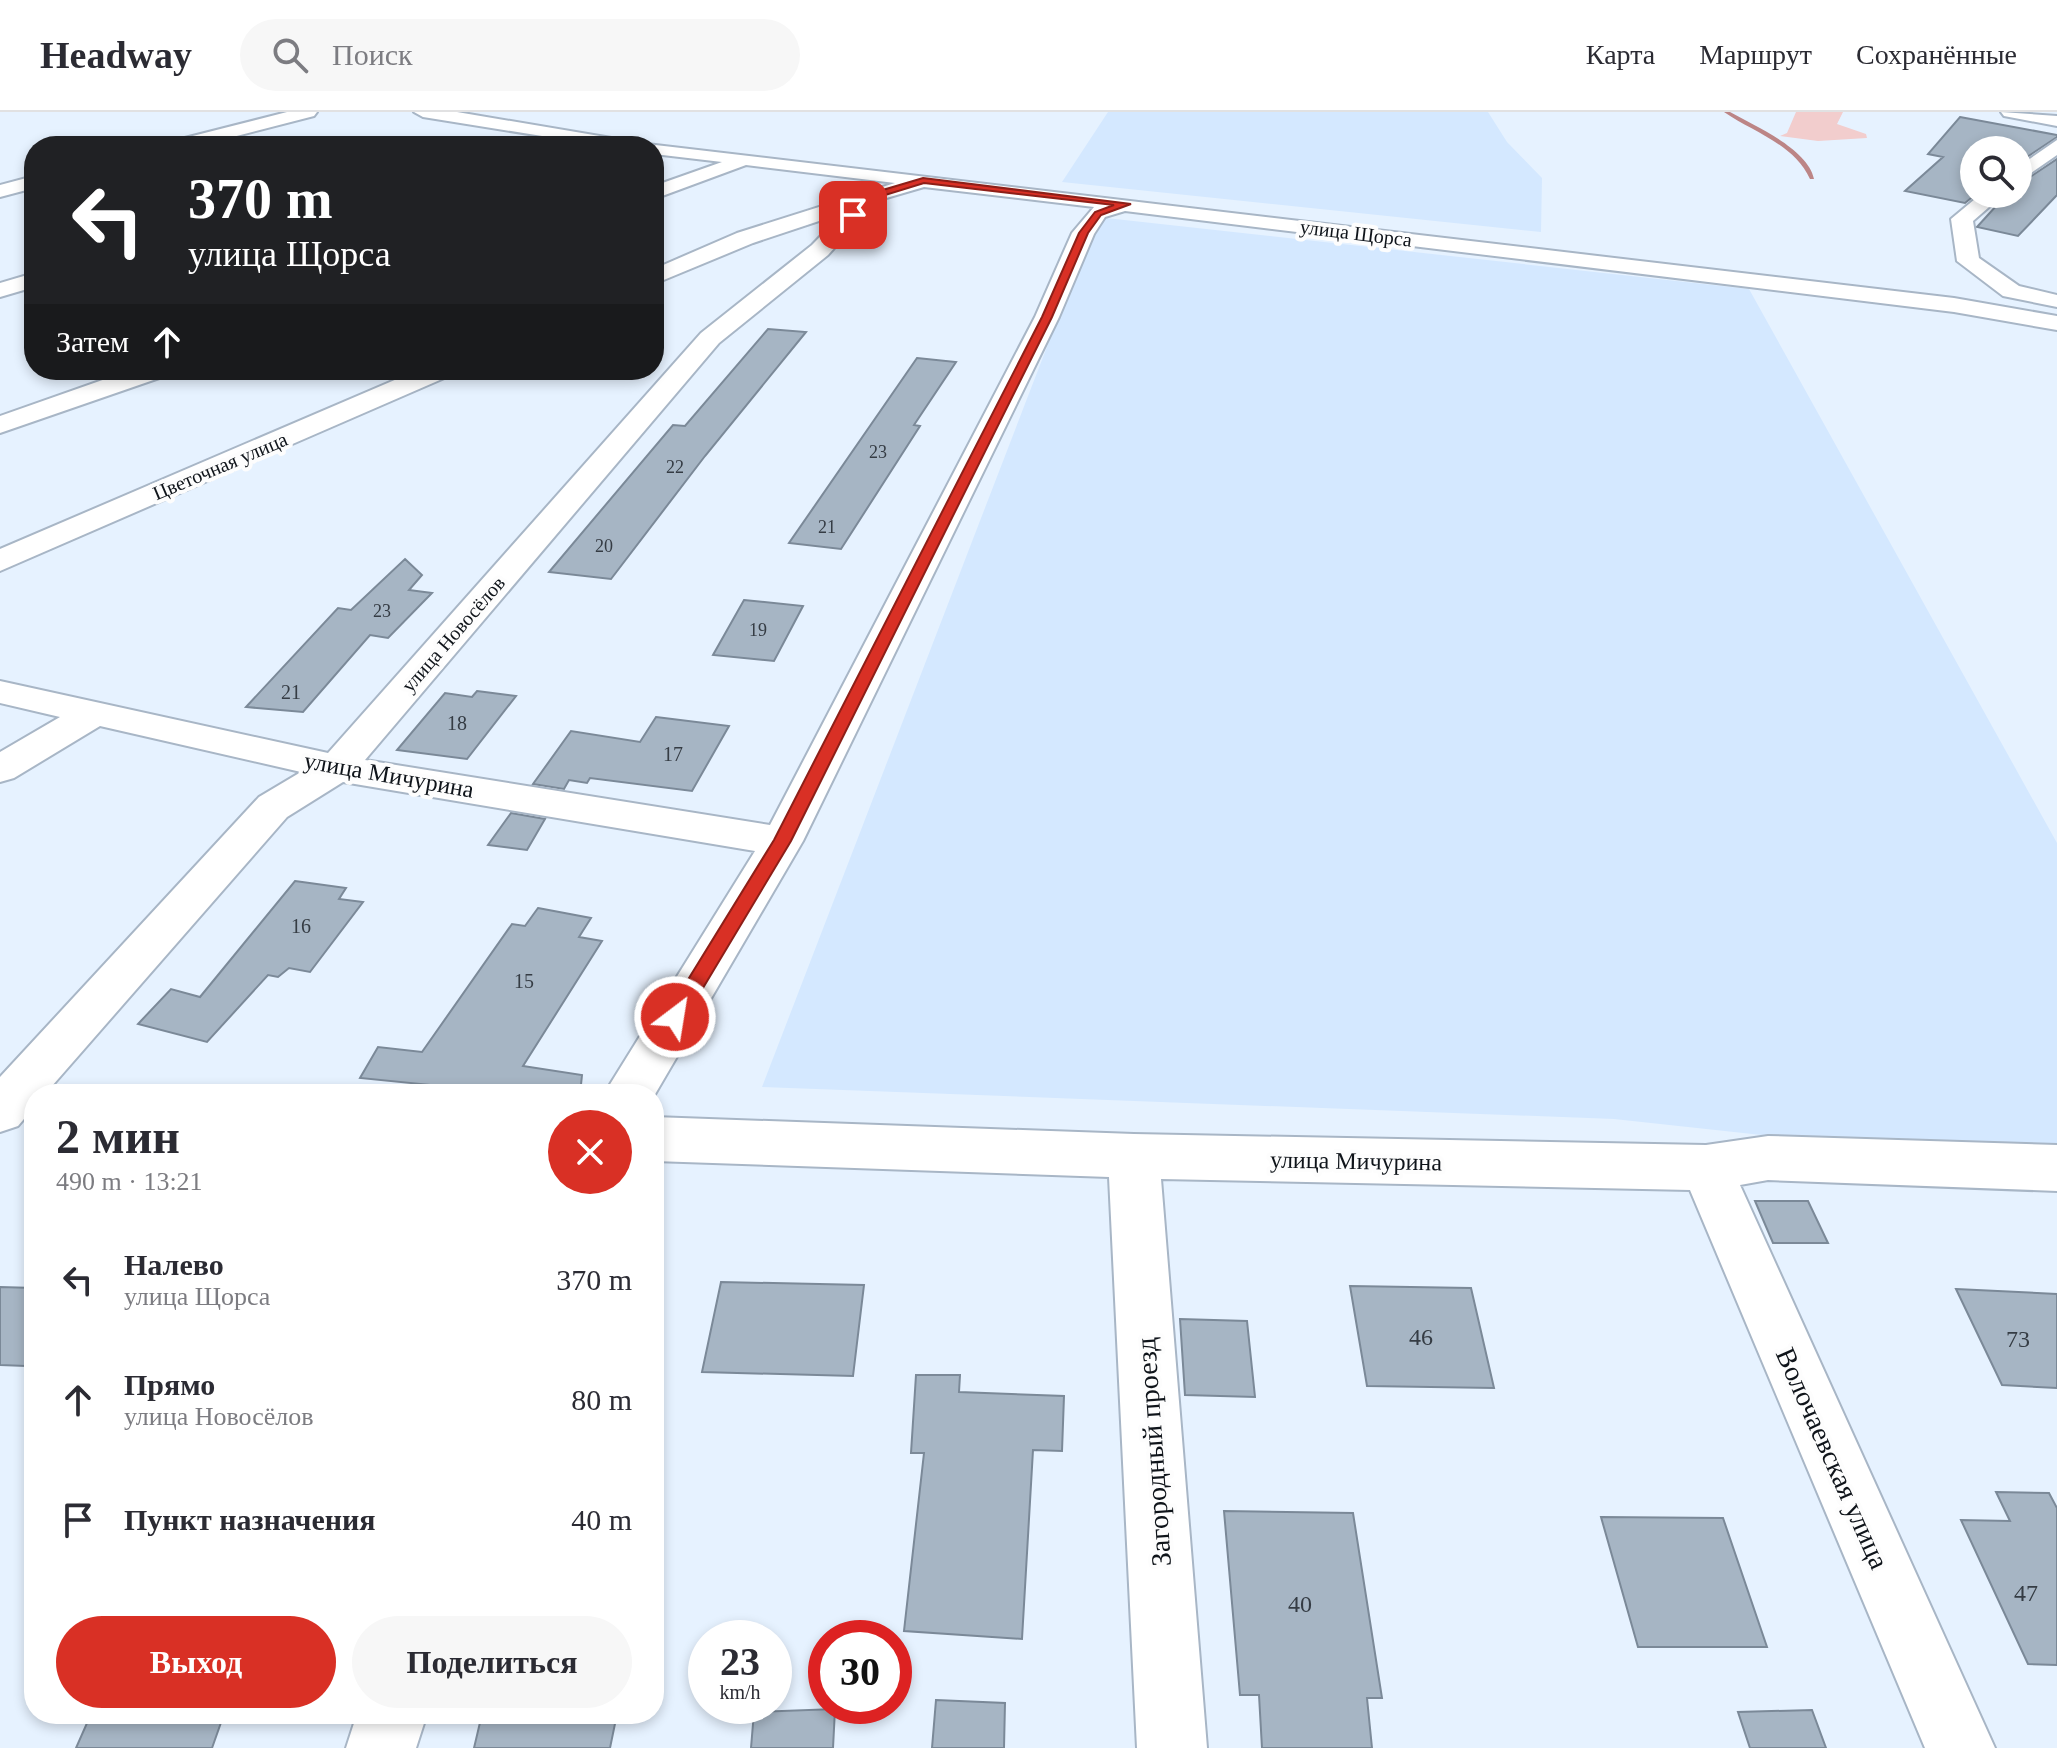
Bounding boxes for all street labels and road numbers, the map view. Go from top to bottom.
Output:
street label: улица Щорса [1299,215,1413,252]
street label: Цветочная улица [150,428,291,505]
street label: улица Новосёлов [397,572,510,697]
street label: улица Мичурина [302,747,476,803]
street label: улица Мичурина [1270,1147,1442,1176]
street label: Загородный проезд [1130,1336,1177,1567]
street label: Волочаевская улица [1770,1343,1895,1574]

